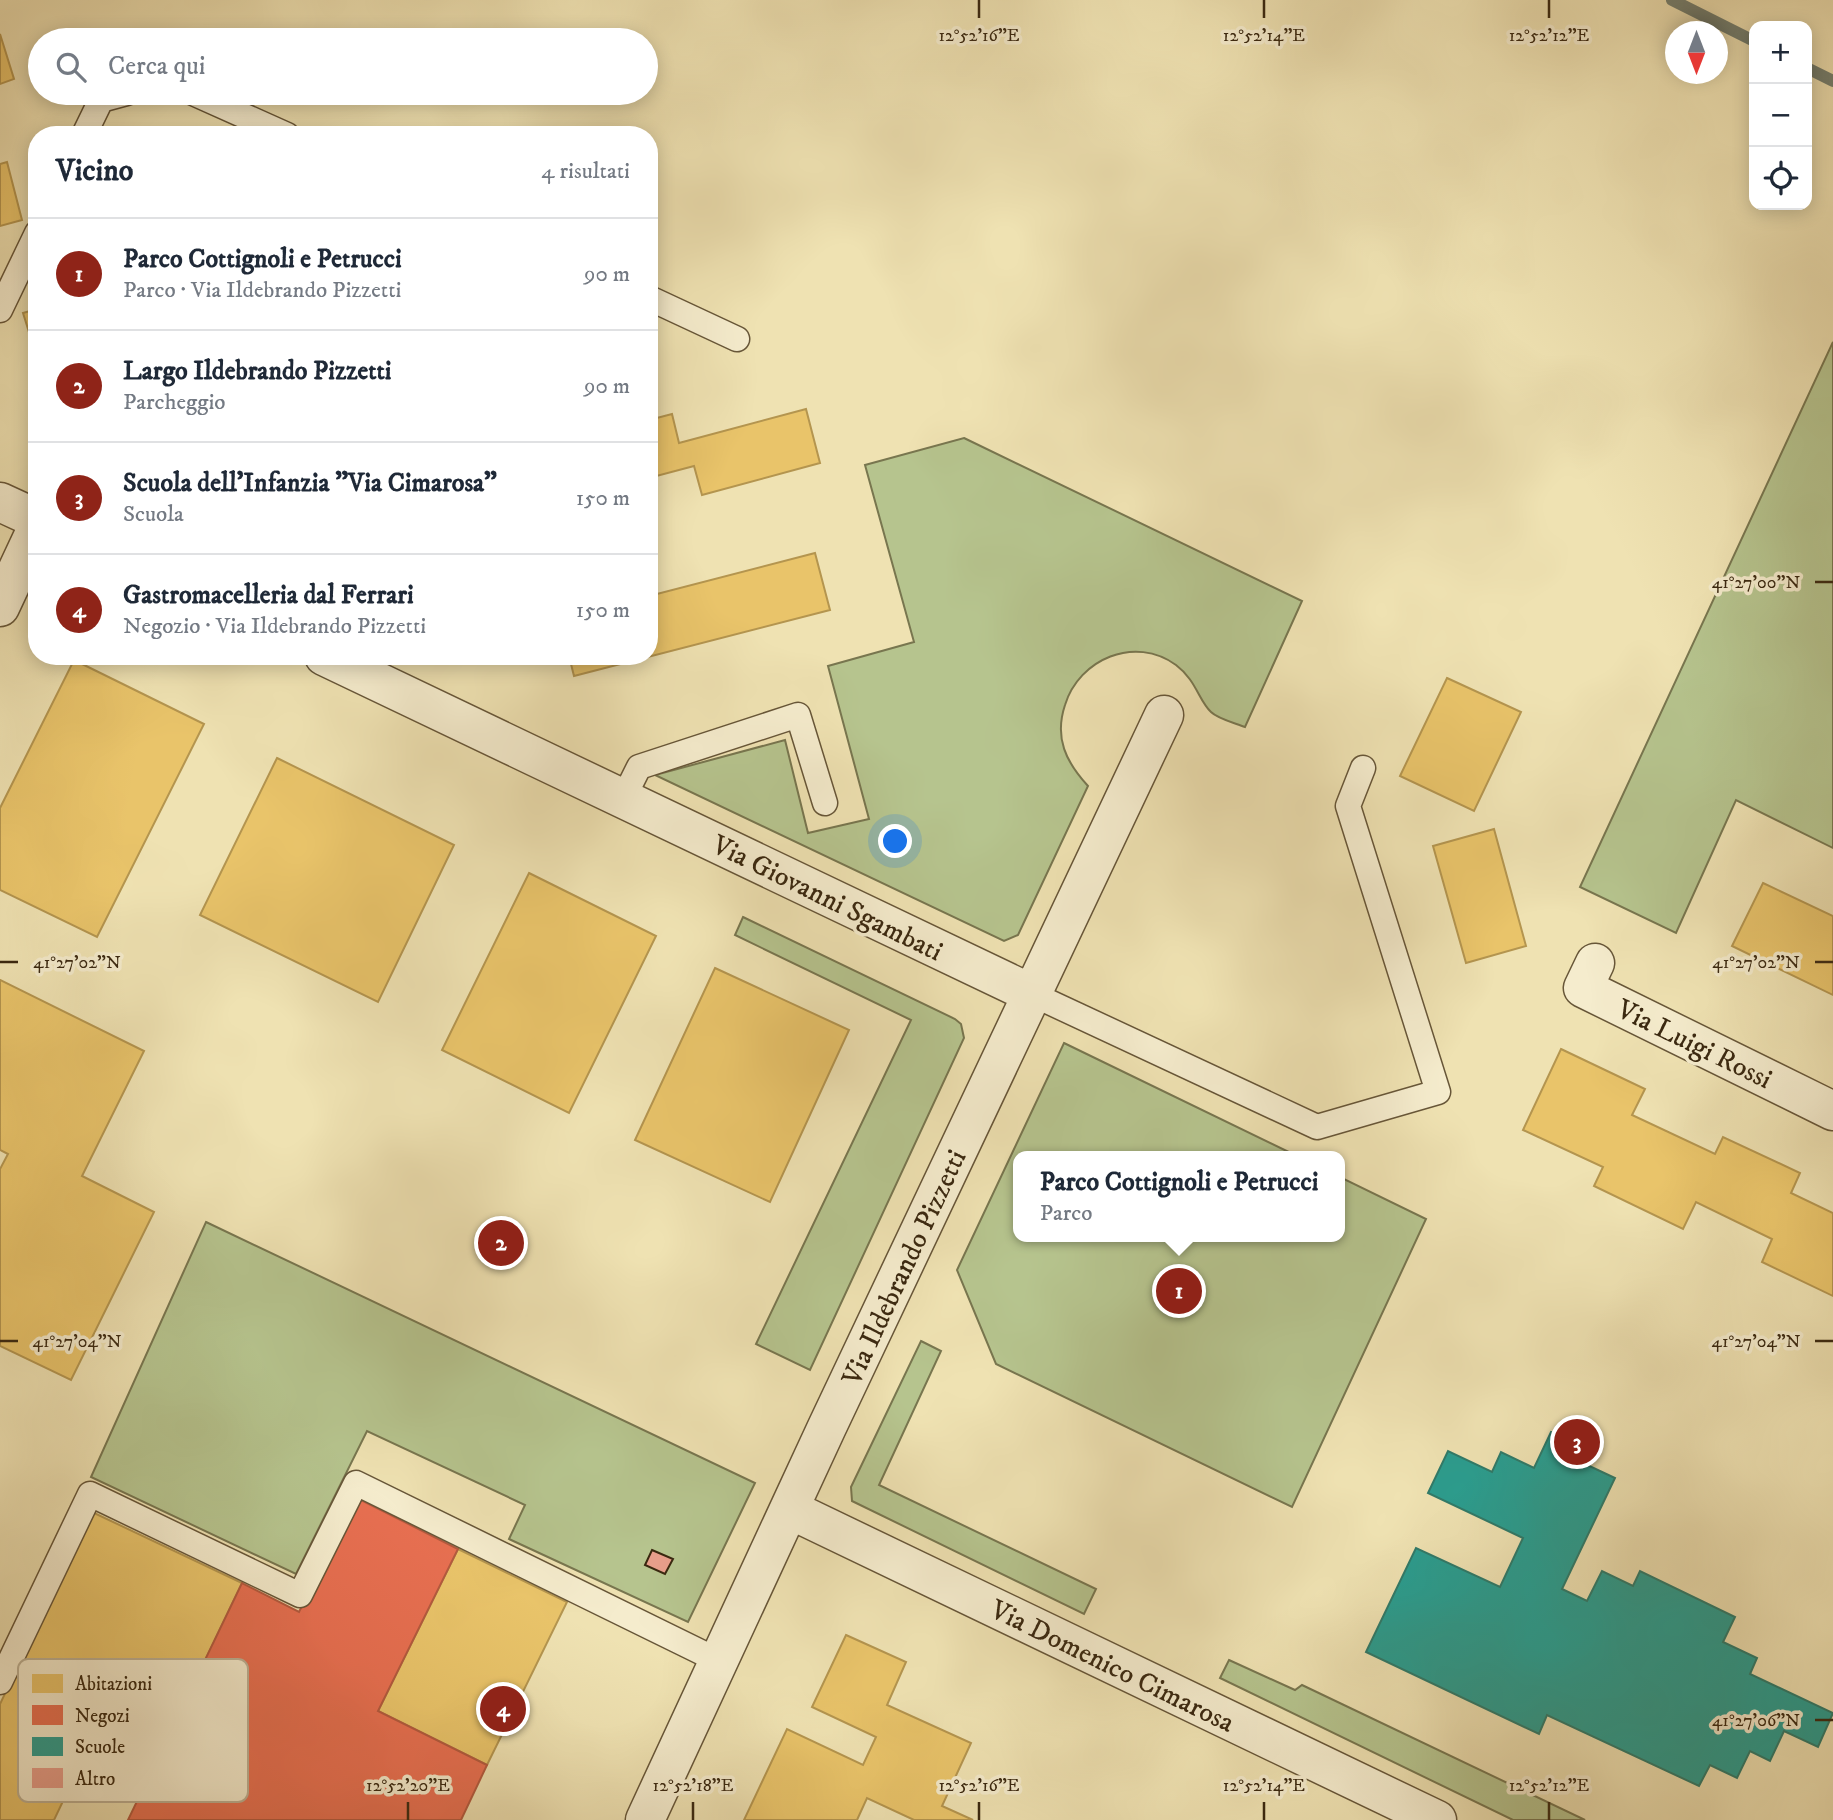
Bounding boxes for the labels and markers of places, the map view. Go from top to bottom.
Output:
pin: 2 [478,1217,524,1269]
pin: 1 [1156,1265,1202,1317]
pin: 3 [1554,1416,1600,1468]
pin: 4 [480,1683,526,1735]

